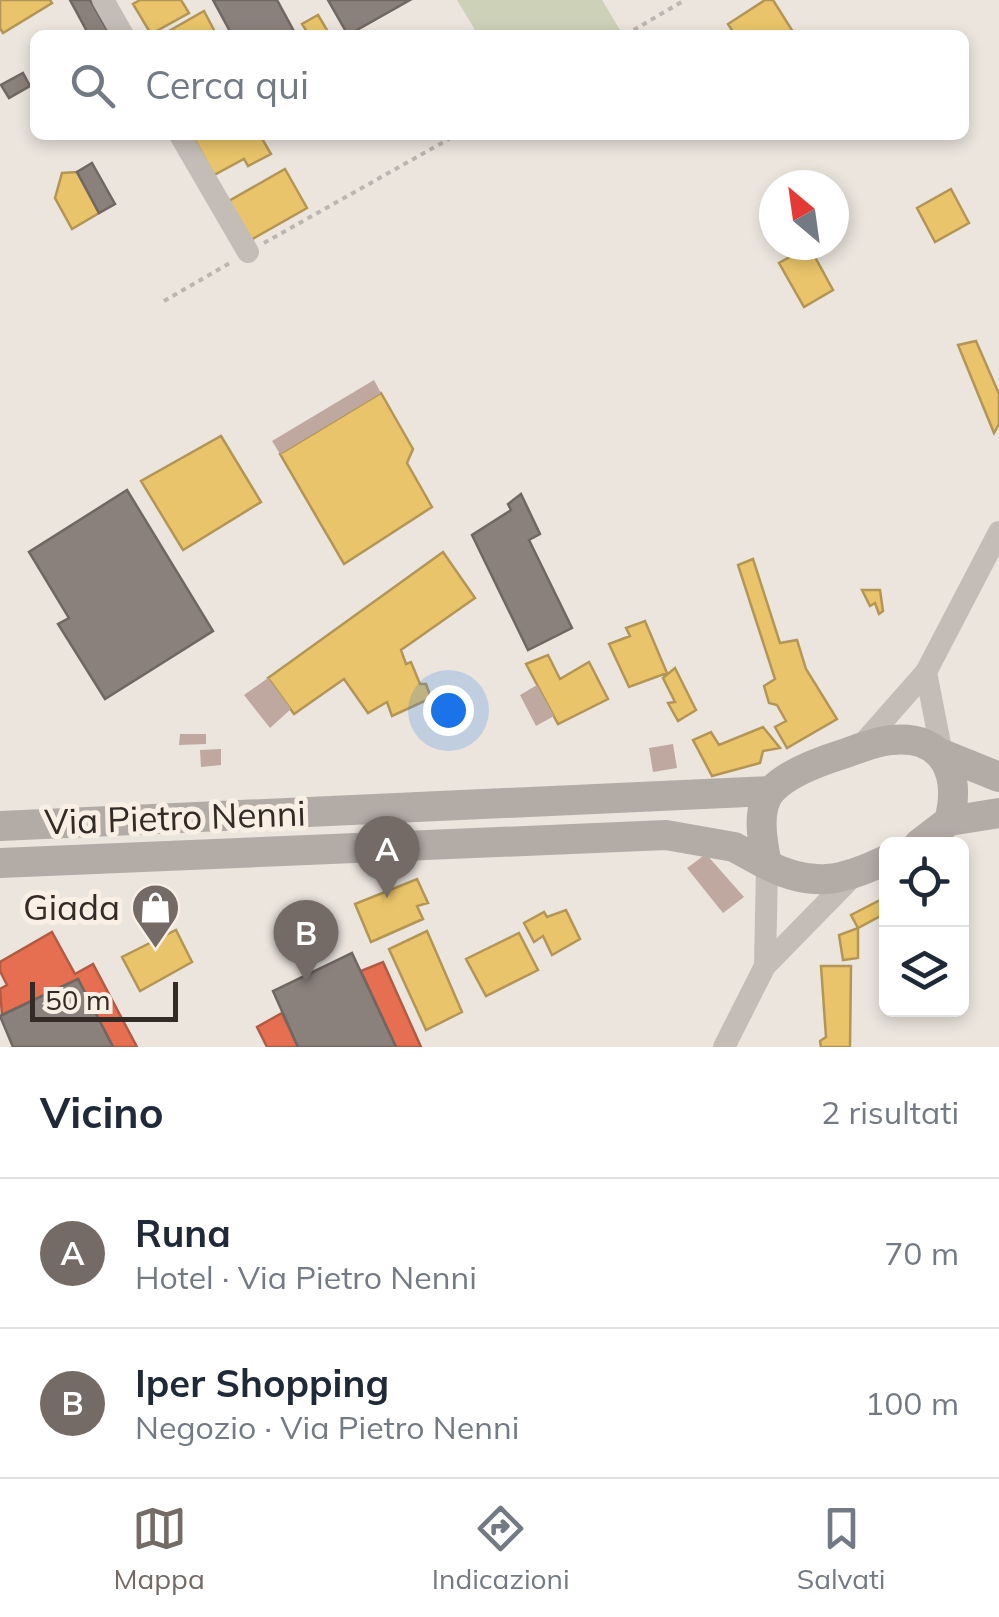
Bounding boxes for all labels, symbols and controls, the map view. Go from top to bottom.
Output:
search box [30,30,969,140]
icon: search [65,58,120,113]
text: Cerca qui [145,61,309,109]
north arrow [759,170,849,260]
your location [423,685,474,736]
street label: Via Pietro Nenni [44,790,306,844]
pin: A [354,816,420,898]
map controls [879,837,969,1017]
button: locate [879,837,969,927]
shop icon: Giada [129,882,181,950]
place label: Giada [23,885,120,929]
pin: B [274,900,338,982]
button: layers [879,927,969,1017]
scale bar [30,977,178,1021]
text: 50 m [45,982,111,1017]
text: Vicino [40,1086,164,1139]
text: 2 risultati [821,1092,959,1132]
text: Runa [135,1209,231,1257]
text: A [60,1233,85,1273]
text: 70 m [884,1233,959,1273]
text: Hotel · Via Pietro Nenni [135,1257,477,1297]
text: Iper Shopping [135,1359,389,1407]
text: B [61,1383,84,1423]
text: 100 m [865,1383,959,1423]
text: Negozio · Via Pietro Nenni [135,1407,519,1447]
tab: Mappa [114,1501,205,1596]
tab: Indicazioni [432,1501,570,1596]
tab: Salvati [797,1501,885,1596]

